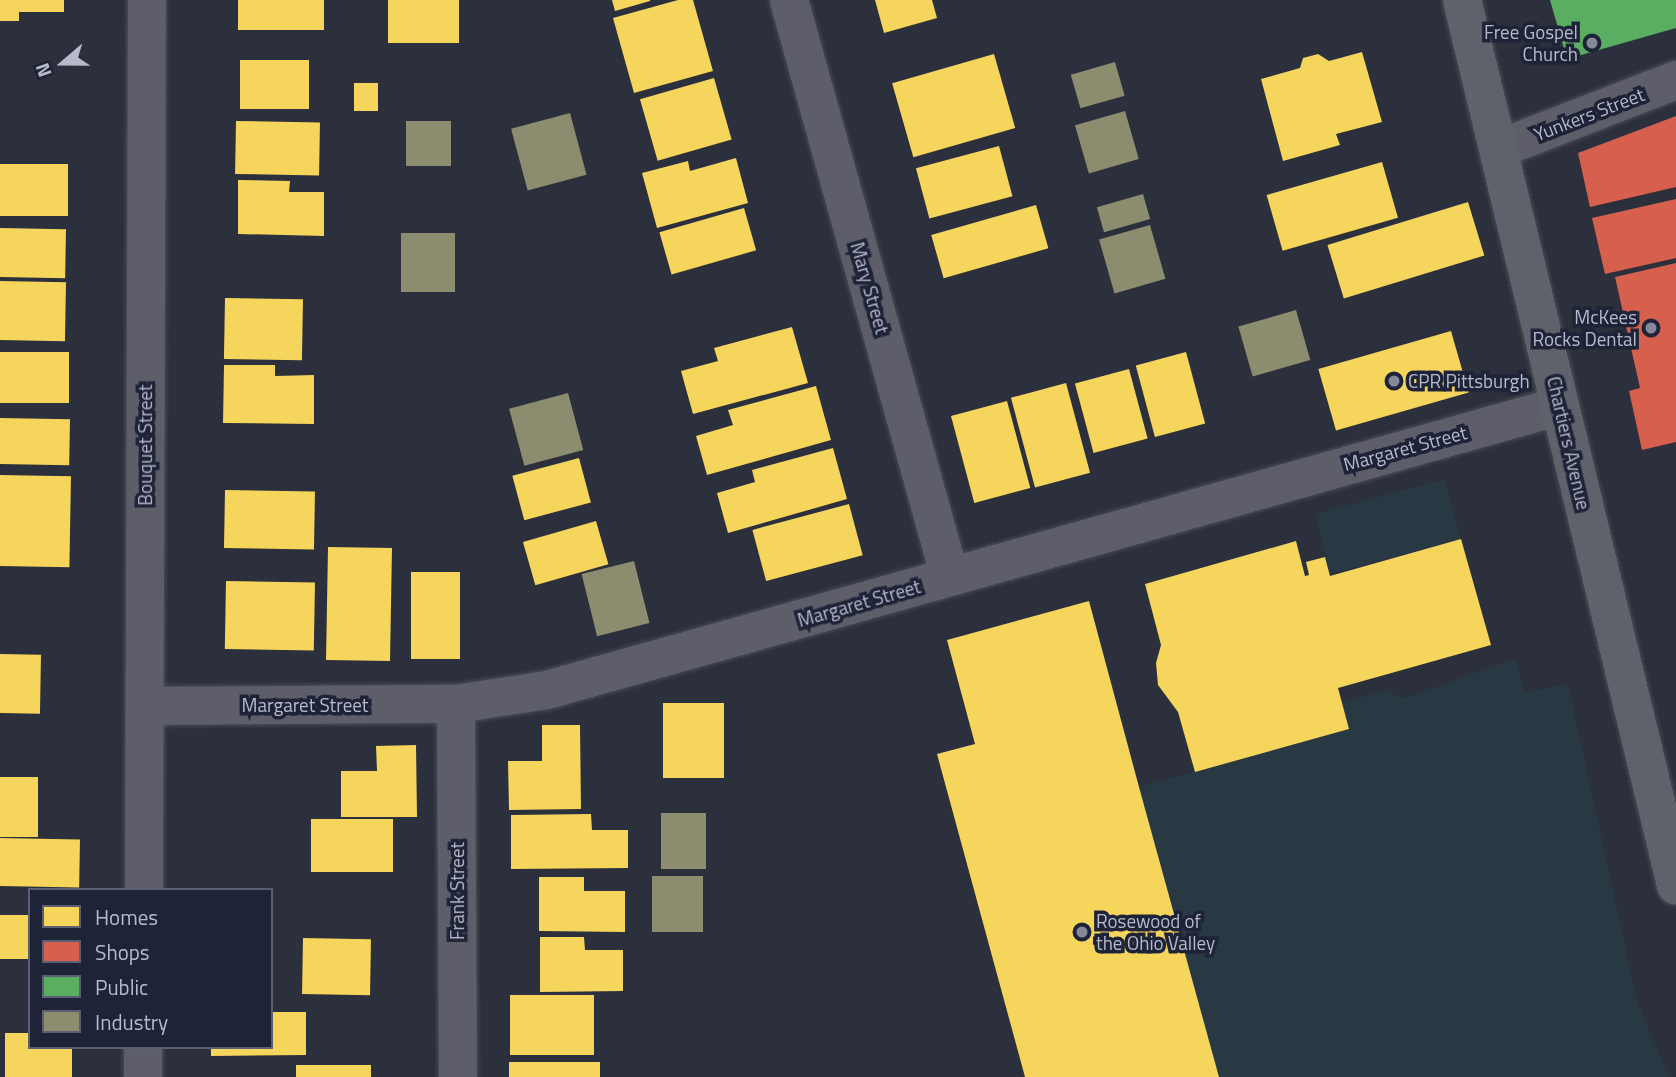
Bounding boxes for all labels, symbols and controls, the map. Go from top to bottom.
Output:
place label: Free Gospel Church [1484,21,1578,65]
north arrow [28,28,98,98]
marker: Free Gospel Church [1584,35,1600,51]
text: N [27,59,59,82]
street label: Yunkers Street [1531,82,1647,146]
street label: Mary Street [846,239,894,337]
place label: McKees Rocks Dental [1532,306,1637,350]
marker: McKees Rocks Dental [1643,320,1659,336]
place label: CPR Pittsburgh [1408,370,1530,392]
marker: CPR Pittsburgh [1386,373,1402,389]
street label: Chartiers Avenue [1543,374,1595,512]
street label: Bouquet Street [134,384,156,506]
street label: Margaret Street [1341,421,1469,475]
street label: Margaret Street [795,575,923,631]
street label: Margaret Street [242,694,368,716]
street label: Frank Street [446,842,468,940]
legend [28,888,273,1049]
text: Homes [95,901,158,933]
place label: Rosewood of the Ohio Valley [1096,910,1215,954]
marker: Rosewood of the Ohio Valley [1074,924,1090,940]
text: Shops [95,936,150,968]
text: Public [95,971,148,1003]
text: Industry [95,1006,168,1038]

